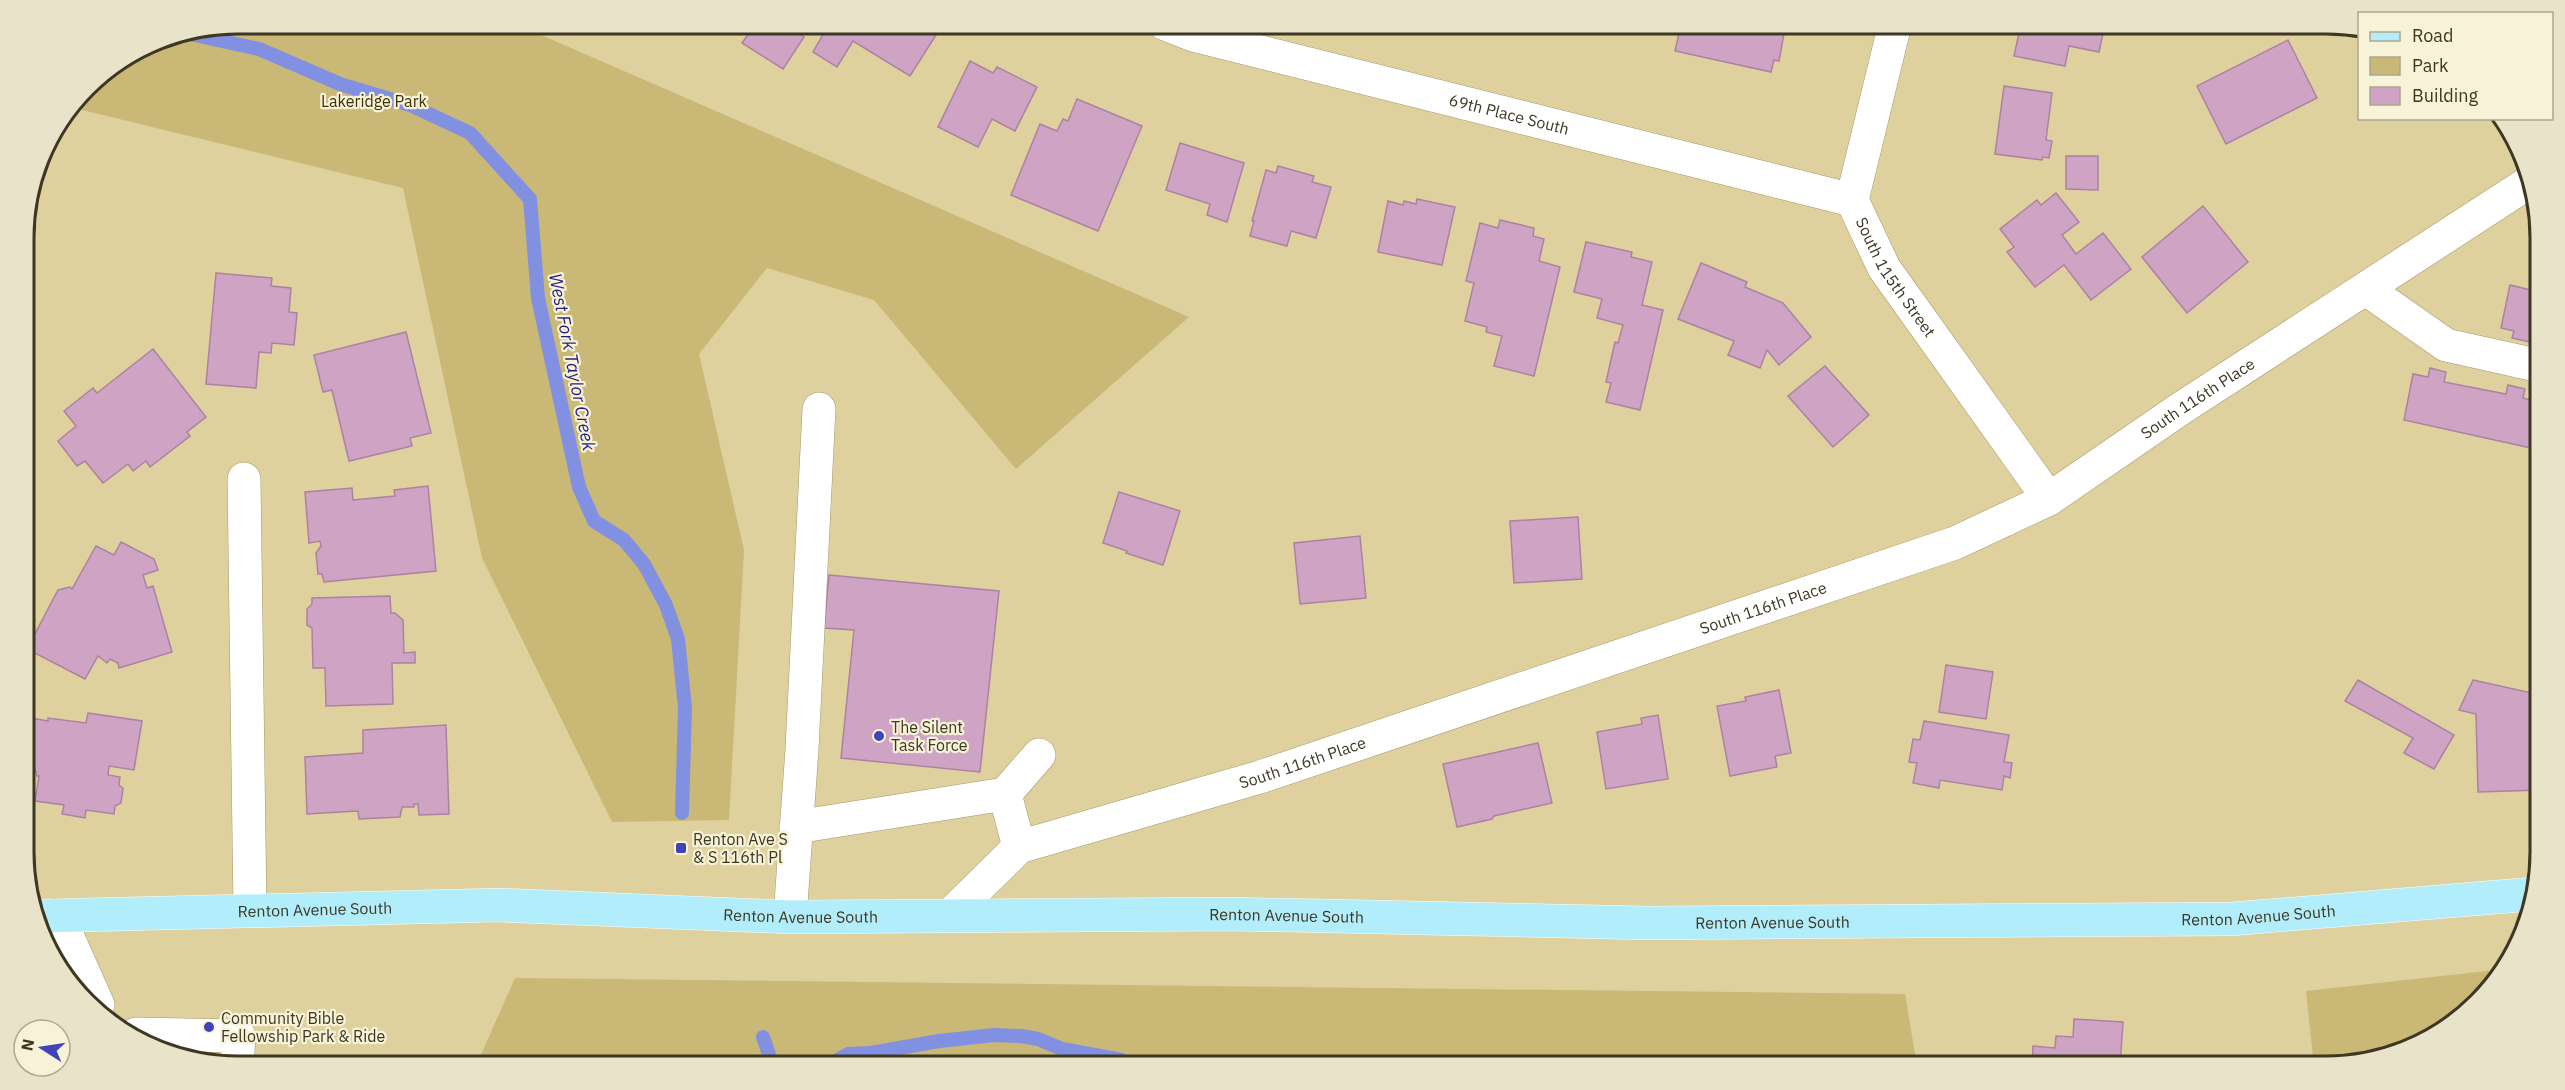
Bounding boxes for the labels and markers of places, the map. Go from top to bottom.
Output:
place label: The Silent Task Force [891,717,968,755]
marker: The Silent Task Force [872,729,886,743]
place label: Renton Ave S & S 116th Pl [693,829,788,867]
marker: Renton Ave S & S 116th Pl [674,841,688,855]
place label: Community Bible Fellowship Park & Ride [221,1008,386,1046]
marker: Community Bible Fellowship Park & Ride [202,1020,216,1034]

